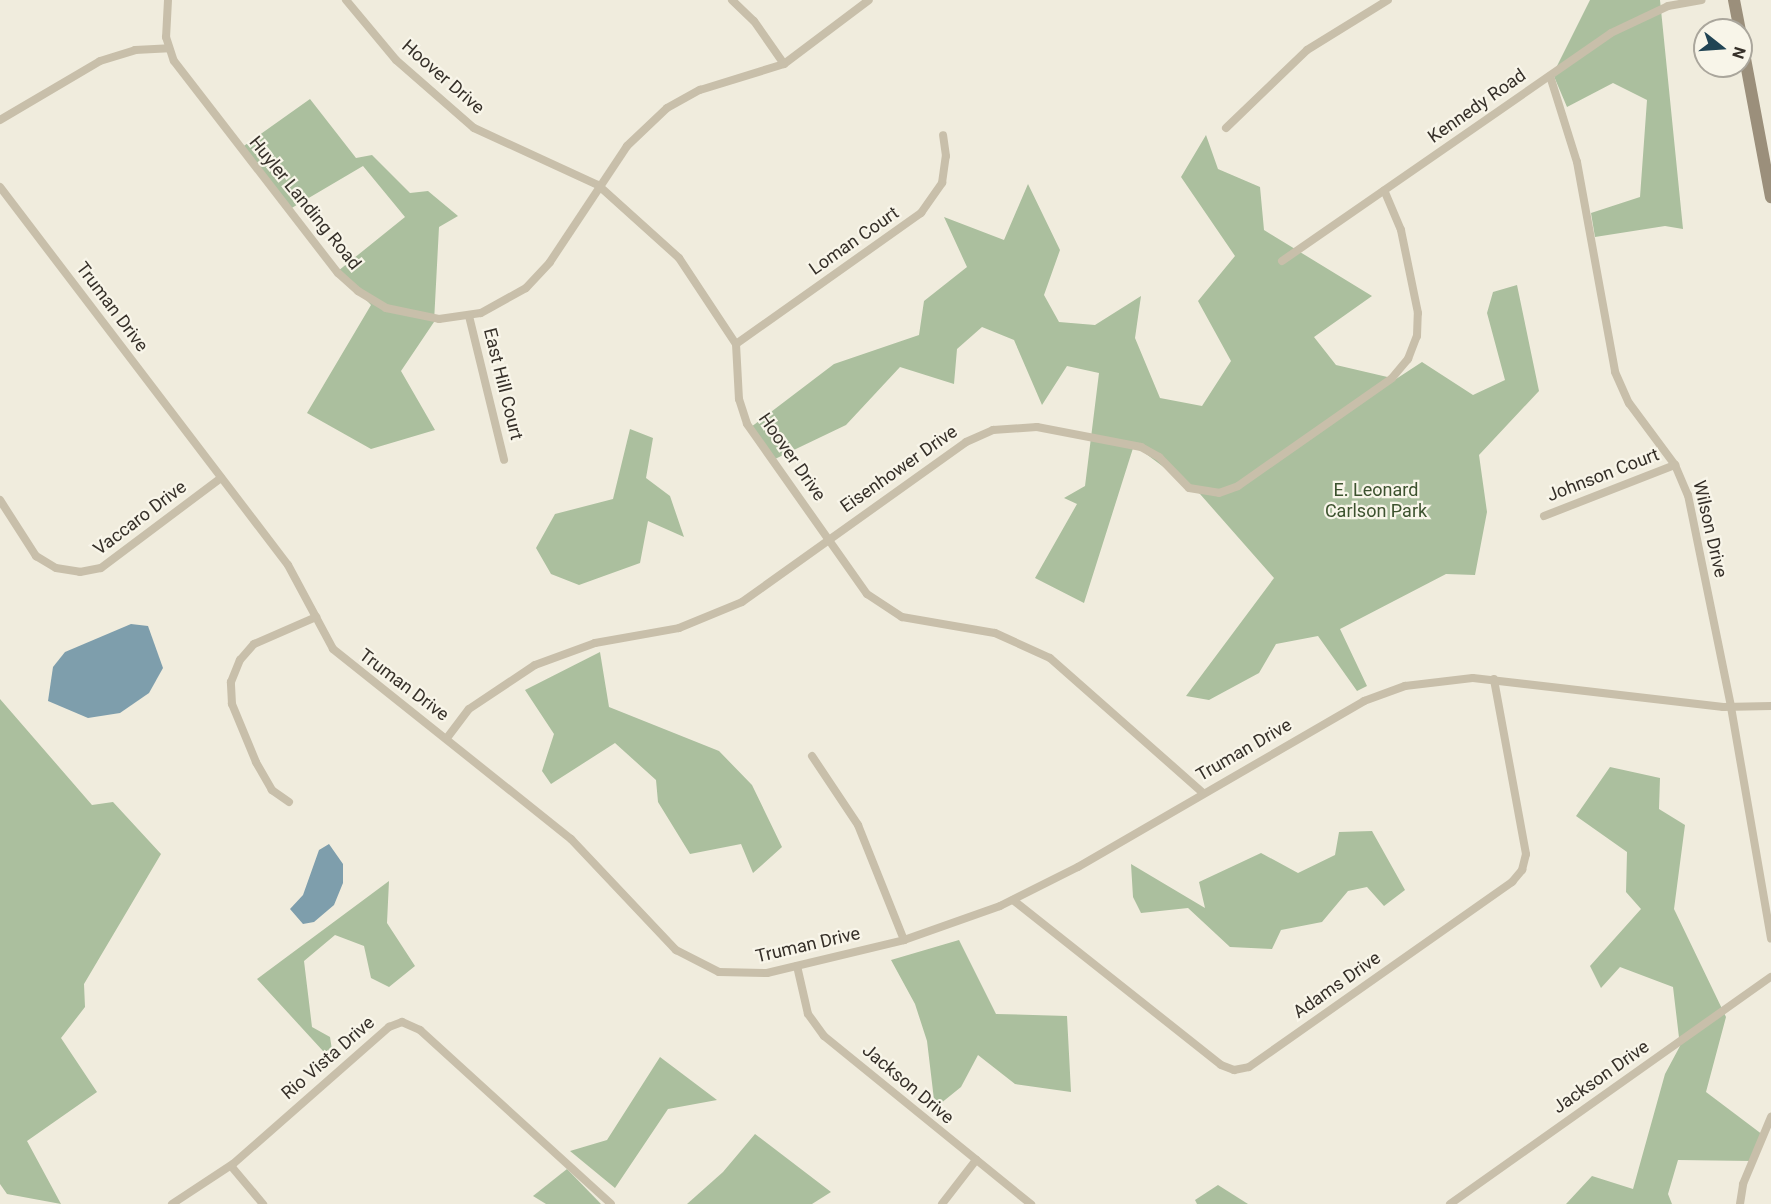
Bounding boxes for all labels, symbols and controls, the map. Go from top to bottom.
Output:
north arrow [1693,18,1753,78]
street label: Hoover Drive [397,35,489,119]
text: N [1728,45,1750,61]
street label: Kennedy Road [1424,64,1530,148]
street label: Huyler Landing Road [245,132,365,274]
street label: Loman Court [805,202,903,280]
street label: Truman Drive [71,258,153,356]
street label: East Hill Court [479,326,527,442]
street label: Hoover Drive [754,409,830,505]
street label: Eisenhower Drive [836,421,962,517]
street label: Johnson Court [1544,444,1662,506]
street label: Vaccaro Drive [89,476,191,560]
street label: Wilson Drive [1688,478,1732,580]
park label: E. Leonard Carlson Park [1325,480,1427,522]
street label: Truman Drive [355,644,453,726]
street label: Truman Drive [1192,714,1296,786]
street label: Truman Drive [754,922,862,968]
street label: Adams Drive [1289,947,1385,1023]
street label: Rio Vista Drive [277,1012,379,1104]
street label: Jackson Drive [1549,1036,1653,1118]
street label: Jackson Drive [858,1040,958,1128]

